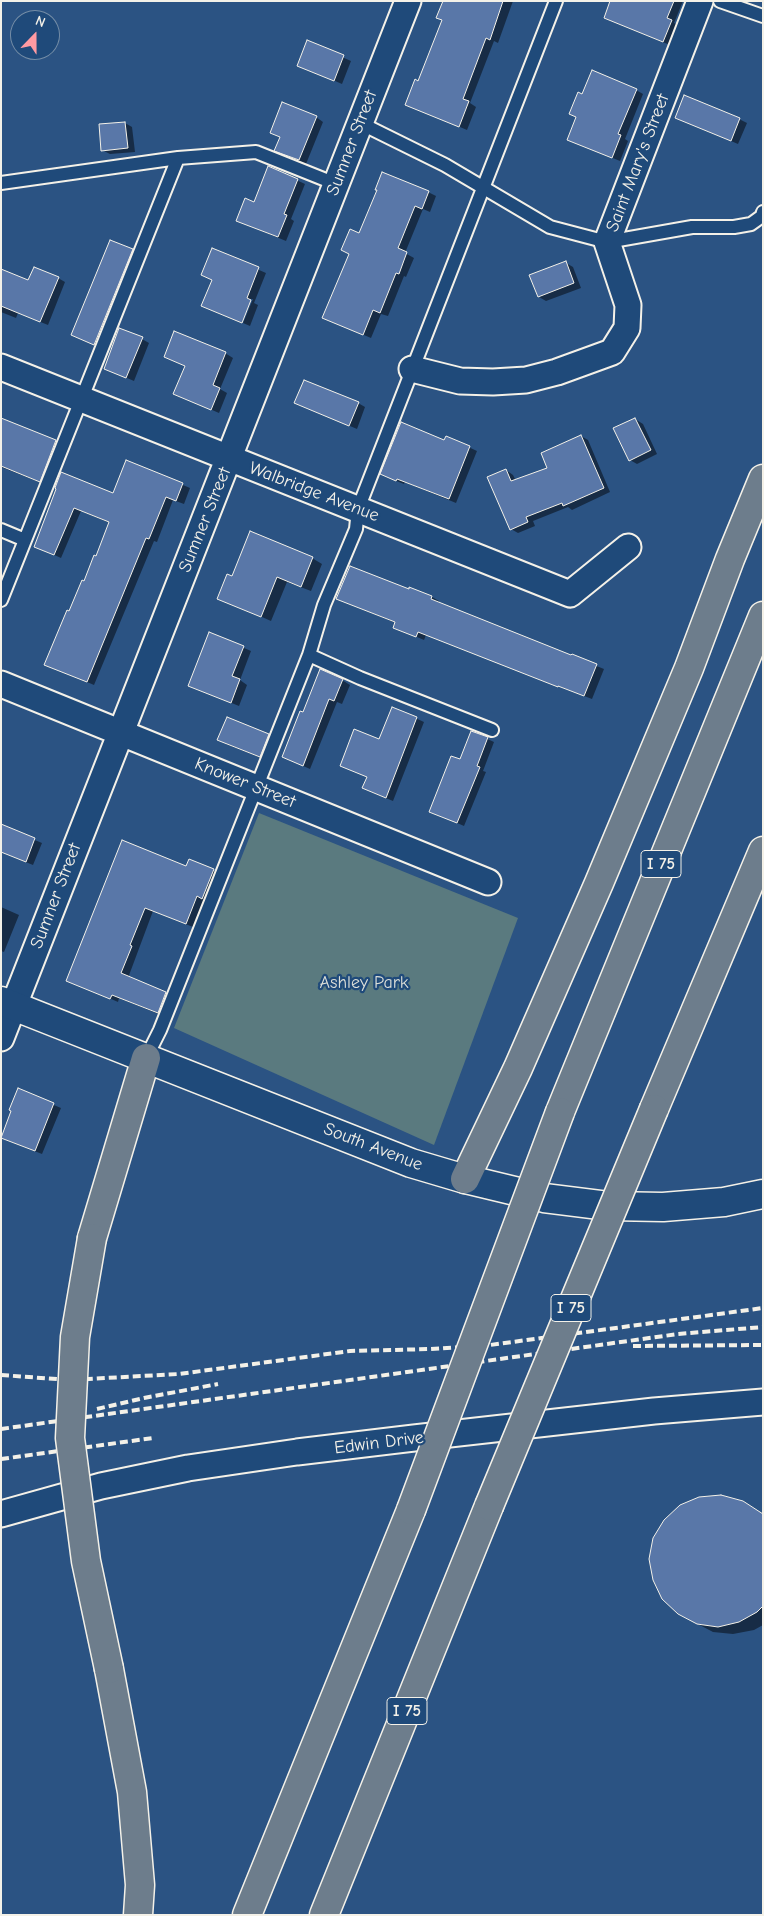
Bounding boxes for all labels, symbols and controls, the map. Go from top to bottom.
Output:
north arrow [10,10,60,60]
text: N [33,12,48,31]
street label: Sumner Street [322,87,382,199]
street label: Saint Mary's Street [602,91,674,235]
street label: Walbridge Avenue [246,457,382,527]
street label: Sumner Street [174,464,236,576]
street label: Knower Street [191,753,299,813]
street label: Sumner Street [26,840,86,952]
road number: I 75 [641,851,681,878]
park label: Ashley Park [319,972,409,994]
street label: South Avenue [320,1118,426,1176]
road number: I 75 [551,1295,591,1322]
street label: Edwin Drive [333,1427,425,1459]
road number: I 75 [387,1698,427,1724]

